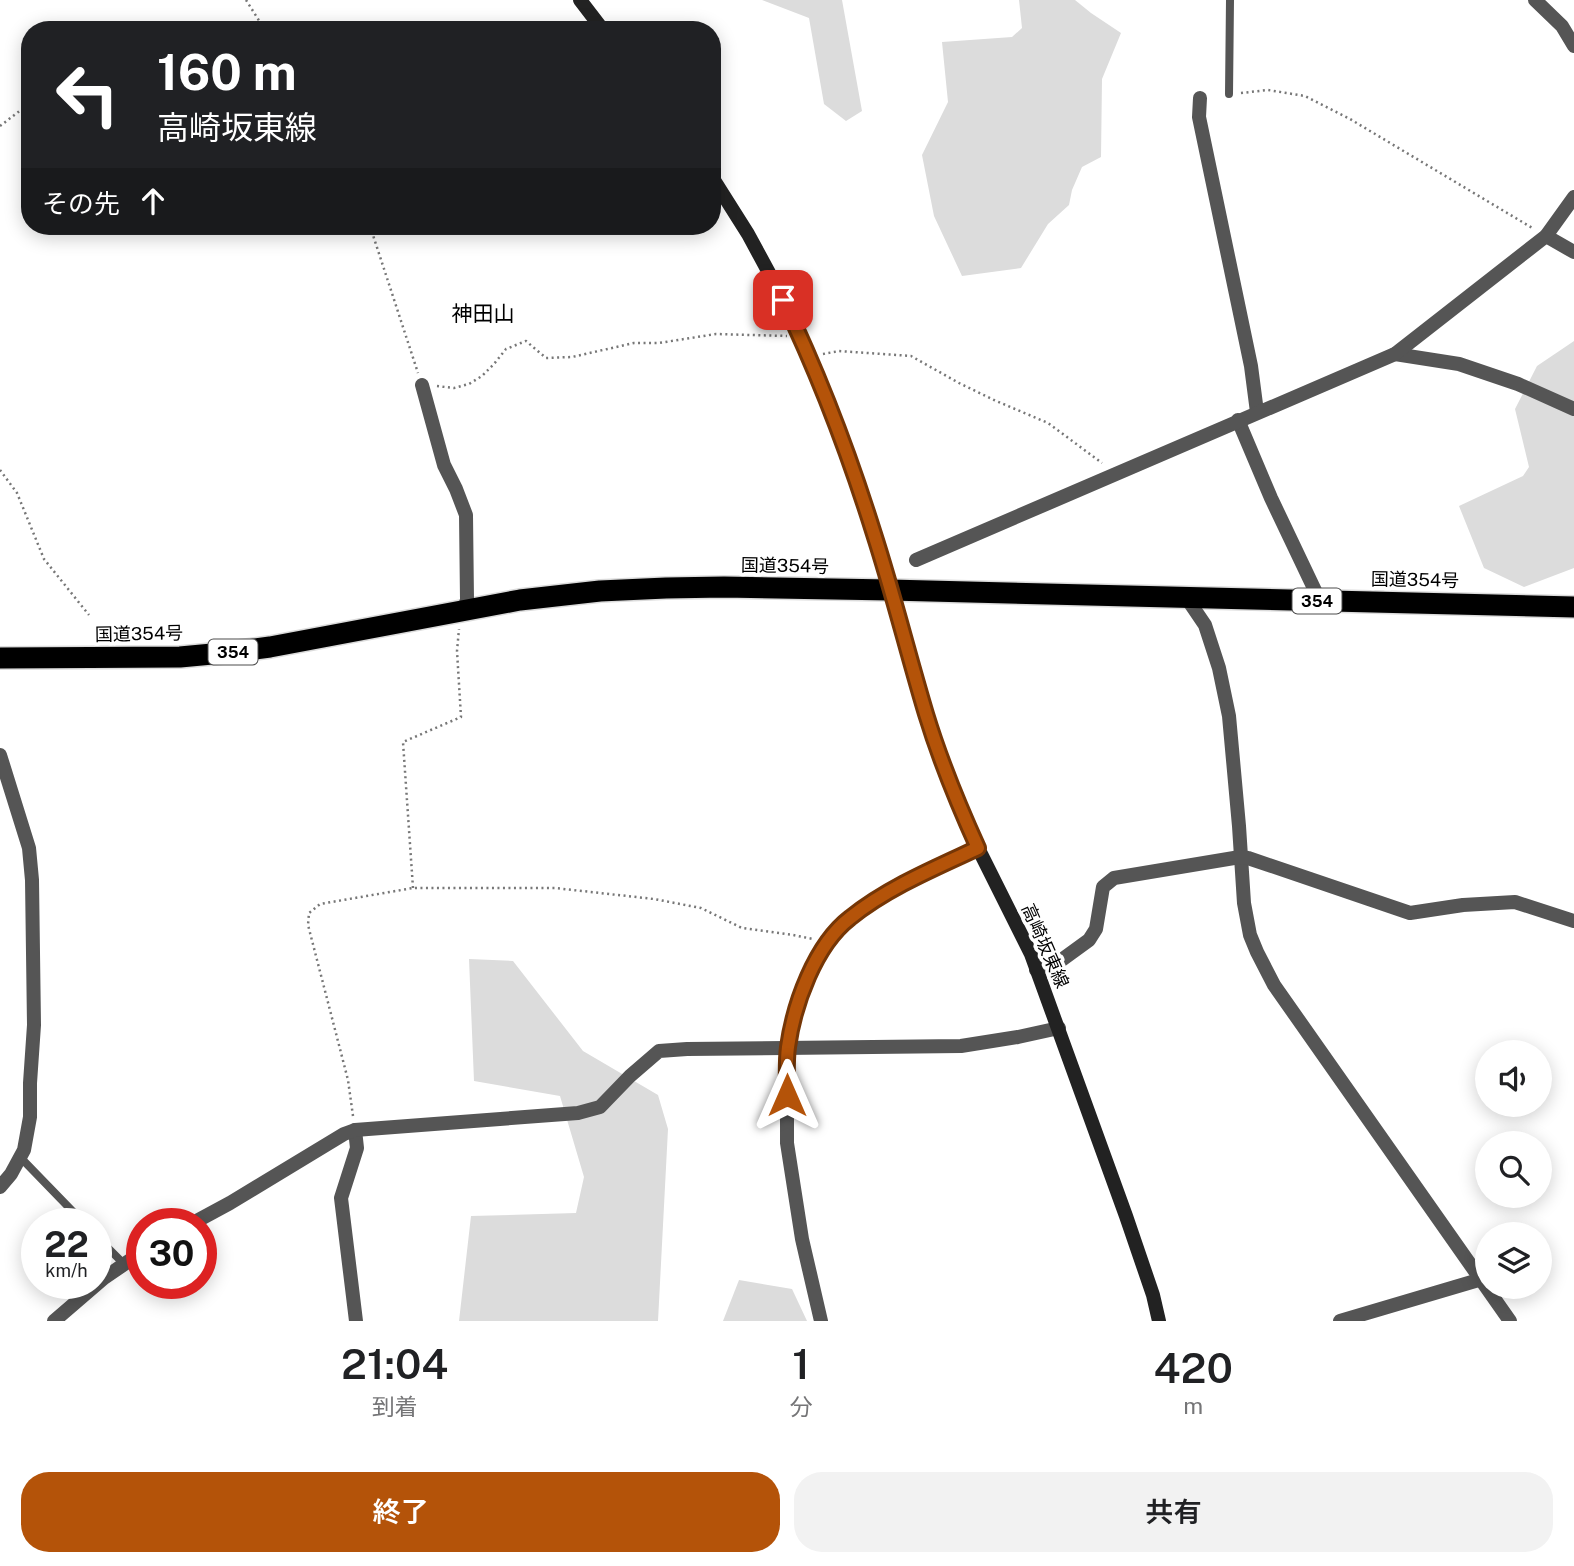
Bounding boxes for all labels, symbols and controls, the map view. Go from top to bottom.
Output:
text: 160 m [157,43,297,101]
icon: left [42,49,133,140]
text: 高崎坂東線 [157,109,317,146]
icon: ahead [134,182,172,220]
text: その先 [42,188,120,219]
pin [753,270,813,330]
icon: arrive [764,281,802,319]
district label: 神田山 [452,301,515,326]
street label: 国道354号 [741,554,829,577]
street label: 国道354号 [1371,568,1459,591]
road number: 354 [1292,588,1342,614]
street label: 国道354号 [95,622,183,645]
road number: 354 [208,639,258,664]
street label: 高崎坂東線 [1018,900,1073,991]
map controls [1475,1040,1552,1299]
button: sound [1475,1040,1552,1117]
position arrow [750,1058,824,1132]
button: search [1475,1131,1552,1208]
speed limit sign: 30 [126,1208,217,1299]
button: layers [1475,1222,1552,1299]
text: 22 [44,1224,89,1265]
text: km/h [45,1260,88,1281]
text: 21:04 [341,1339,448,1388]
text: 1 [792,1339,810,1388]
text: 420 [1154,1343,1233,1392]
text: m [1183,1392,1203,1419]
text: 到着 [372,1393,418,1420]
text: 分 [789,1393,812,1420]
button: 終了 [21,1472,780,1552]
button: 共有 [794,1472,1553,1552]

